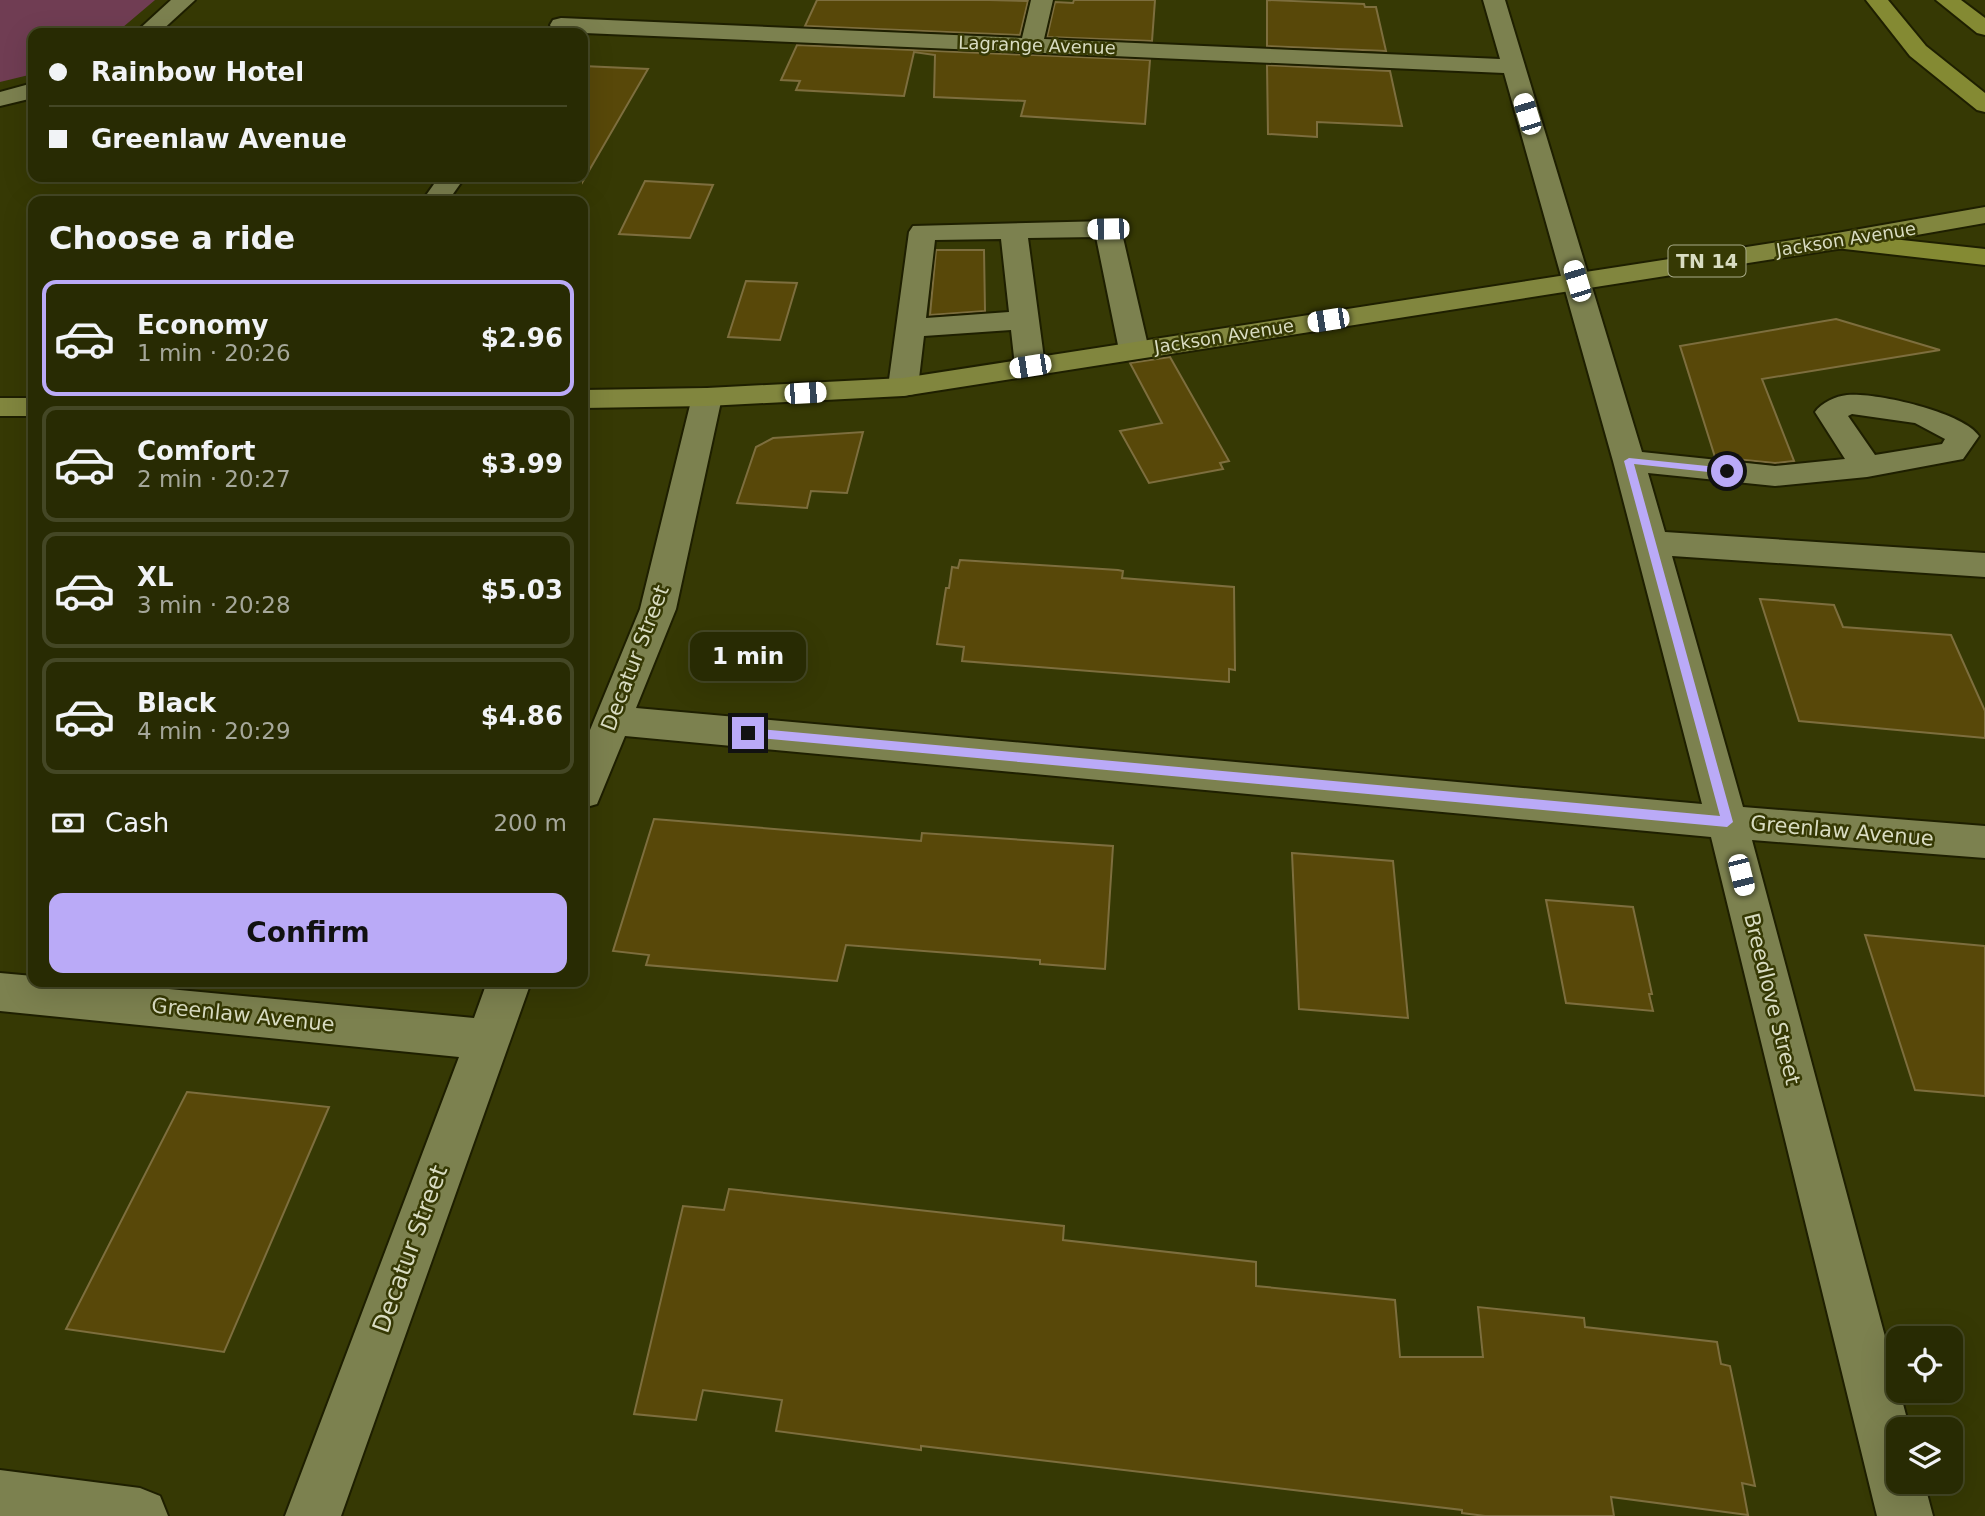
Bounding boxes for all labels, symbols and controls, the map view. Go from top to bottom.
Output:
street label: Lagrange Avenue [958,32,1116,58]
text: Rainbow Hotel [91,57,304,87]
car [1511,91,1544,137]
text: Greenlaw Avenue [91,124,347,154]
car [1087,218,1130,240]
street label: Jackson Avenue [1774,218,1917,261]
text: Choose a ride [49,219,295,257]
road number: TN 14 [1668,246,1746,276]
car [1561,258,1594,304]
car [1306,306,1351,334]
icon: car [53,307,116,370]
text: Economy [137,310,268,340]
street label: Jackson Avenue [1152,315,1295,358]
text: $2.96 [481,323,563,353]
text: 1 min · 20:26 [137,340,291,366]
car [1008,352,1053,380]
car [784,381,827,405]
icon: car [53,433,116,496]
text: Comfort [137,436,255,466]
text: $3.99 [481,449,563,479]
route start [1711,455,1743,487]
text: 2 min · 20:27 [137,466,291,492]
icon: car [53,559,116,622]
text: XL [137,562,174,592]
text: $5.03 [481,575,563,605]
street label: Decatur Street [596,582,674,734]
text: 3 min · 20:28 [137,592,291,618]
callout: 1 min [690,632,806,680]
text: 1 min [712,643,784,669]
icon: car [53,685,116,748]
text: Black [137,688,216,718]
text: $4.86 [481,701,563,731]
route end [732,717,764,749]
text: 4 min · 20:29 [137,718,291,744]
icon: cash [49,804,87,842]
text: Cash [105,808,169,838]
text: 200 m [493,810,567,836]
street label: Greenlaw Avenue [1749,811,1935,851]
car [1726,852,1757,898]
button: Confirm [49,893,567,973]
street label: Breedlove Street [1739,911,1805,1087]
street label: Greenlaw Avenue [150,993,336,1037]
street label: Decatur Street [367,1161,453,1337]
map controls [1886,1326,1963,1494]
button: locate [1886,1326,1963,1403]
button: layers [1886,1417,1963,1494]

